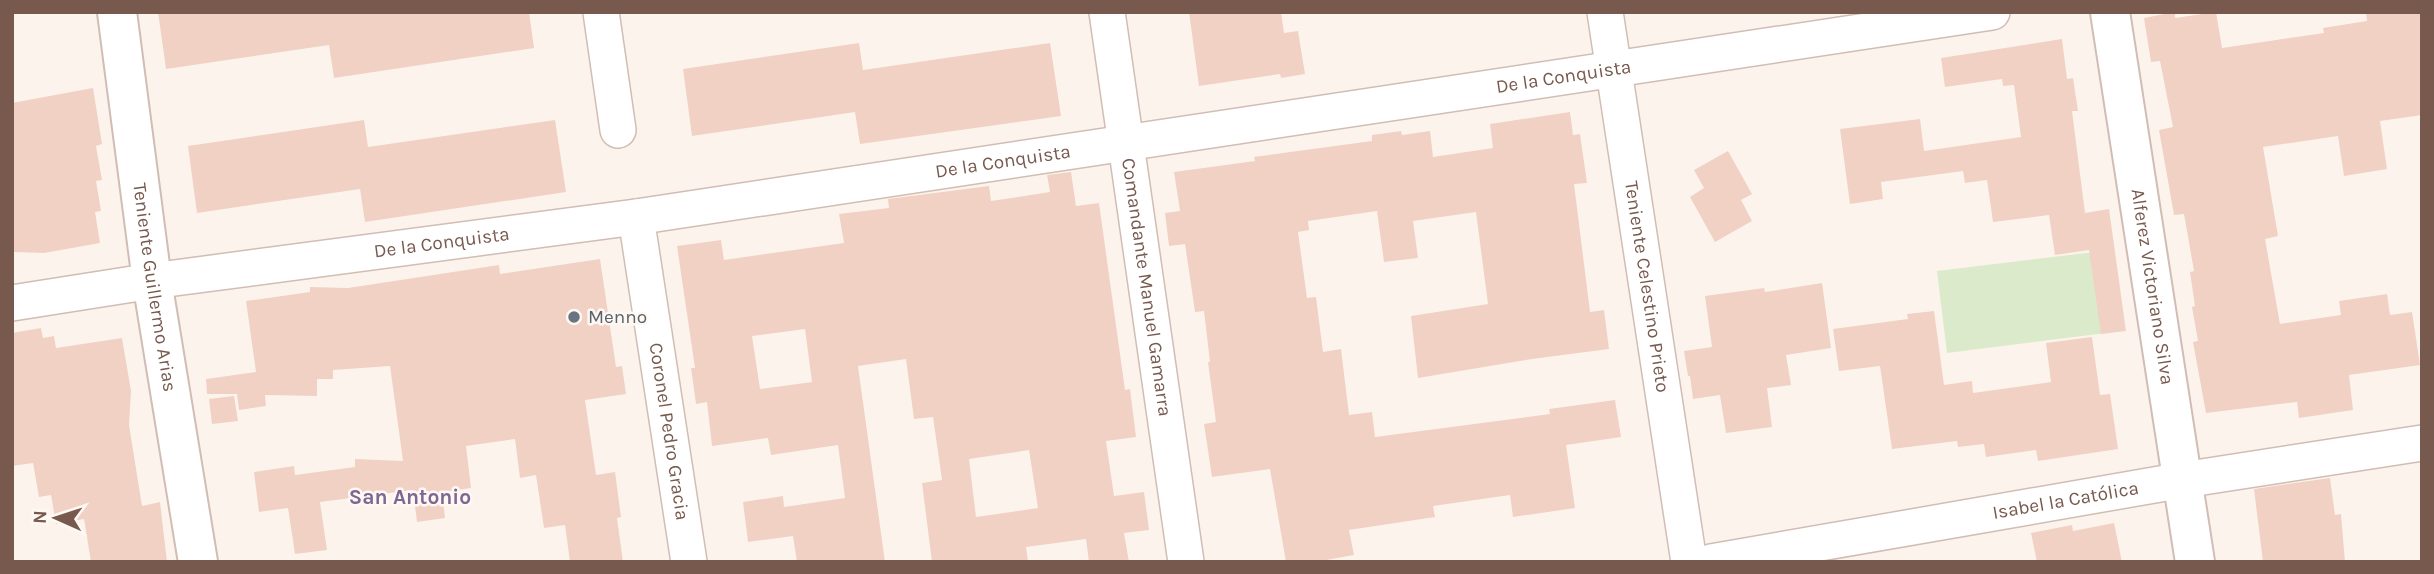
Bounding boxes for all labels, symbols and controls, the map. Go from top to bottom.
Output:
street label: De la Conquista [1494,56,1633,98]
street label: De la Conquista [934,140,1072,183]
street label: Comandante Manuel Gamarra [1117,157,1176,418]
street label: Teniente Celestino Prieto [1620,179,1674,394]
street label: Teniente Guillermo Arias [128,182,181,394]
street label: Alferez Victoriano Silva [2126,187,2178,386]
street label: De la Conquista [373,223,511,263]
place label: Menno [588,306,647,328]
marker: Menno [566,309,582,325]
street label: Coronel Pedro Gracia [644,341,693,522]
street label: Isabel la Católica [1991,477,2140,524]
north arrow [21,483,91,553]
district label: San Antonio [349,485,471,509]
text: N [29,510,51,525]

